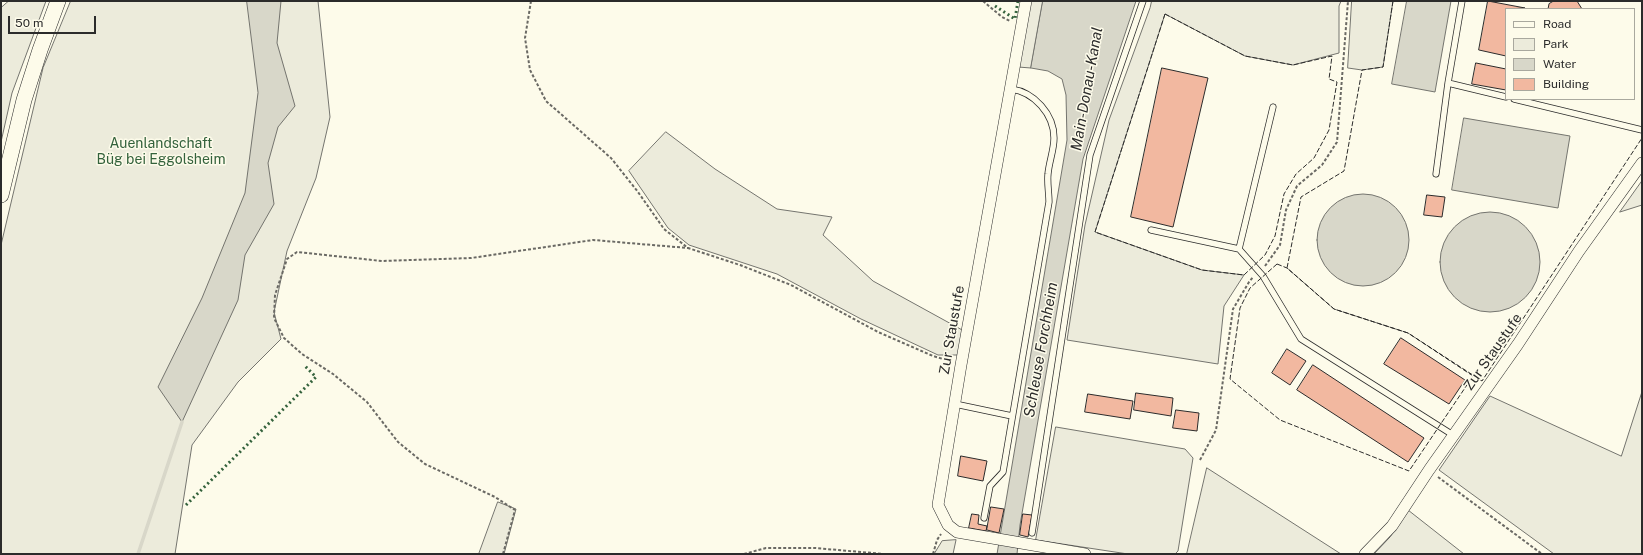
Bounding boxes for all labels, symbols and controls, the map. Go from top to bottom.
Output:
scale bar [10,8,98,34]
legend [1505,8,1635,100]
text: 50 m [15,16,43,30]
text: Road [1543,17,1571,31]
water label: Main-Donau-Kanal [1067,26,1107,152]
text: Park [1543,37,1569,51]
text: Water [1543,57,1576,71]
text: Building [1543,77,1589,91]
park label: Auenlandschaft Büg bei Eggolsheim [97,136,225,168]
water label: Schleuse Forchheim [1020,281,1062,419]
street label: Zur Staustufe [936,284,968,376]
street label: Zur Staustufe [1460,310,1526,394]

